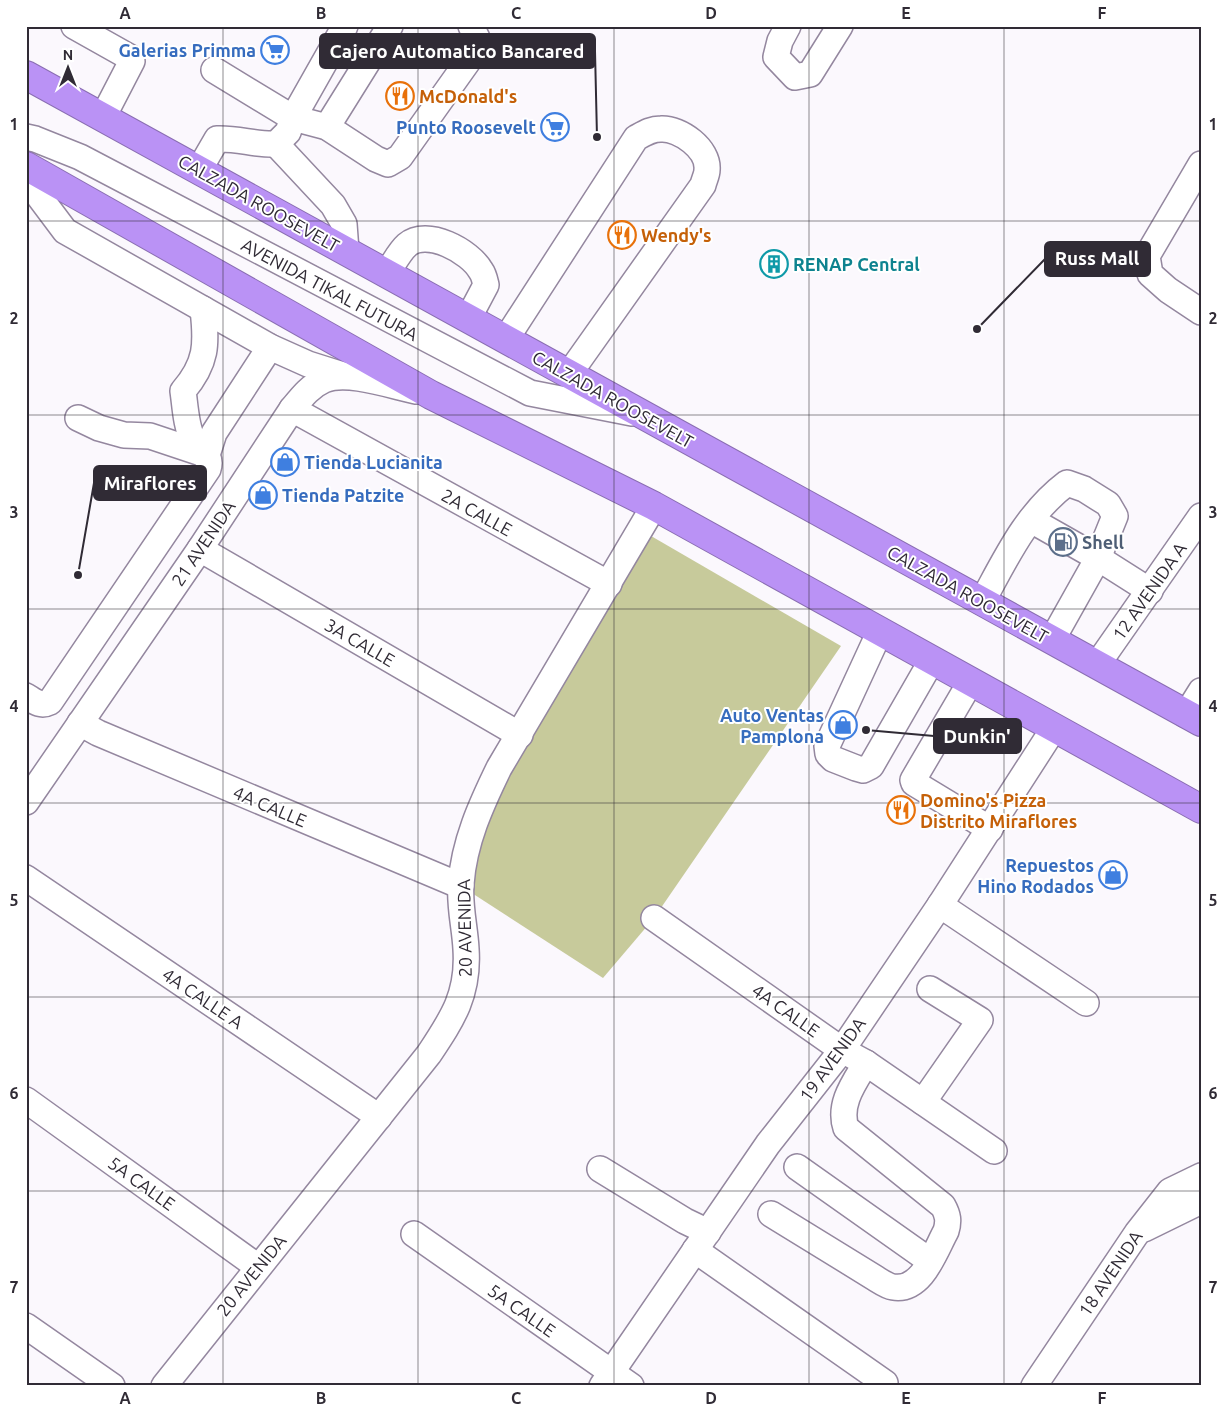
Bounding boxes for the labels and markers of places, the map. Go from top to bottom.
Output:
callout: Cajero Automatico Bancared [320,34,595,68]
supermarket icon: Galerias Primma [260,35,290,65]
place label: Galerias Primma [118,40,256,60]
restaurant icon: McDonald's [385,81,415,111]
place label: McDonald's [419,86,517,106]
supermarket icon: Punto Roosevelt [540,112,570,142]
place label: Punto Roosevelt [396,117,536,137]
restaurant icon: Wendy's [607,220,637,250]
place label: Wendy's [641,225,712,245]
callout: Russ Mall [1045,242,1150,276]
building icon: RENAP Central [759,249,789,279]
place label: RENAP Central [793,254,920,274]
shop icon: Tienda Lucianita [270,447,300,477]
place label: Tienda Lucianita [304,452,443,472]
callout: Miraflores [94,466,206,500]
shop icon: Tienda Patzite [248,480,278,510]
place label: Tienda Patzite [282,485,404,505]
fuel station icon: Shell [1048,527,1078,557]
place label: Shell [1082,532,1125,552]
place label: Auto Ventas Pamplona [720,705,824,746]
shop icon: Auto Ventas Pamplona [828,710,858,740]
callout: Dunkin' [934,719,1021,753]
place label: Domino's Pizza Distrito Miraflores [920,790,1077,831]
restaurant icon: Domino's Pizza Distrito Miraflores [886,795,916,825]
place label: Repuestos Hino Rodados [977,855,1094,896]
shop icon: Repuestos Hino Rodados [1098,860,1128,890]

